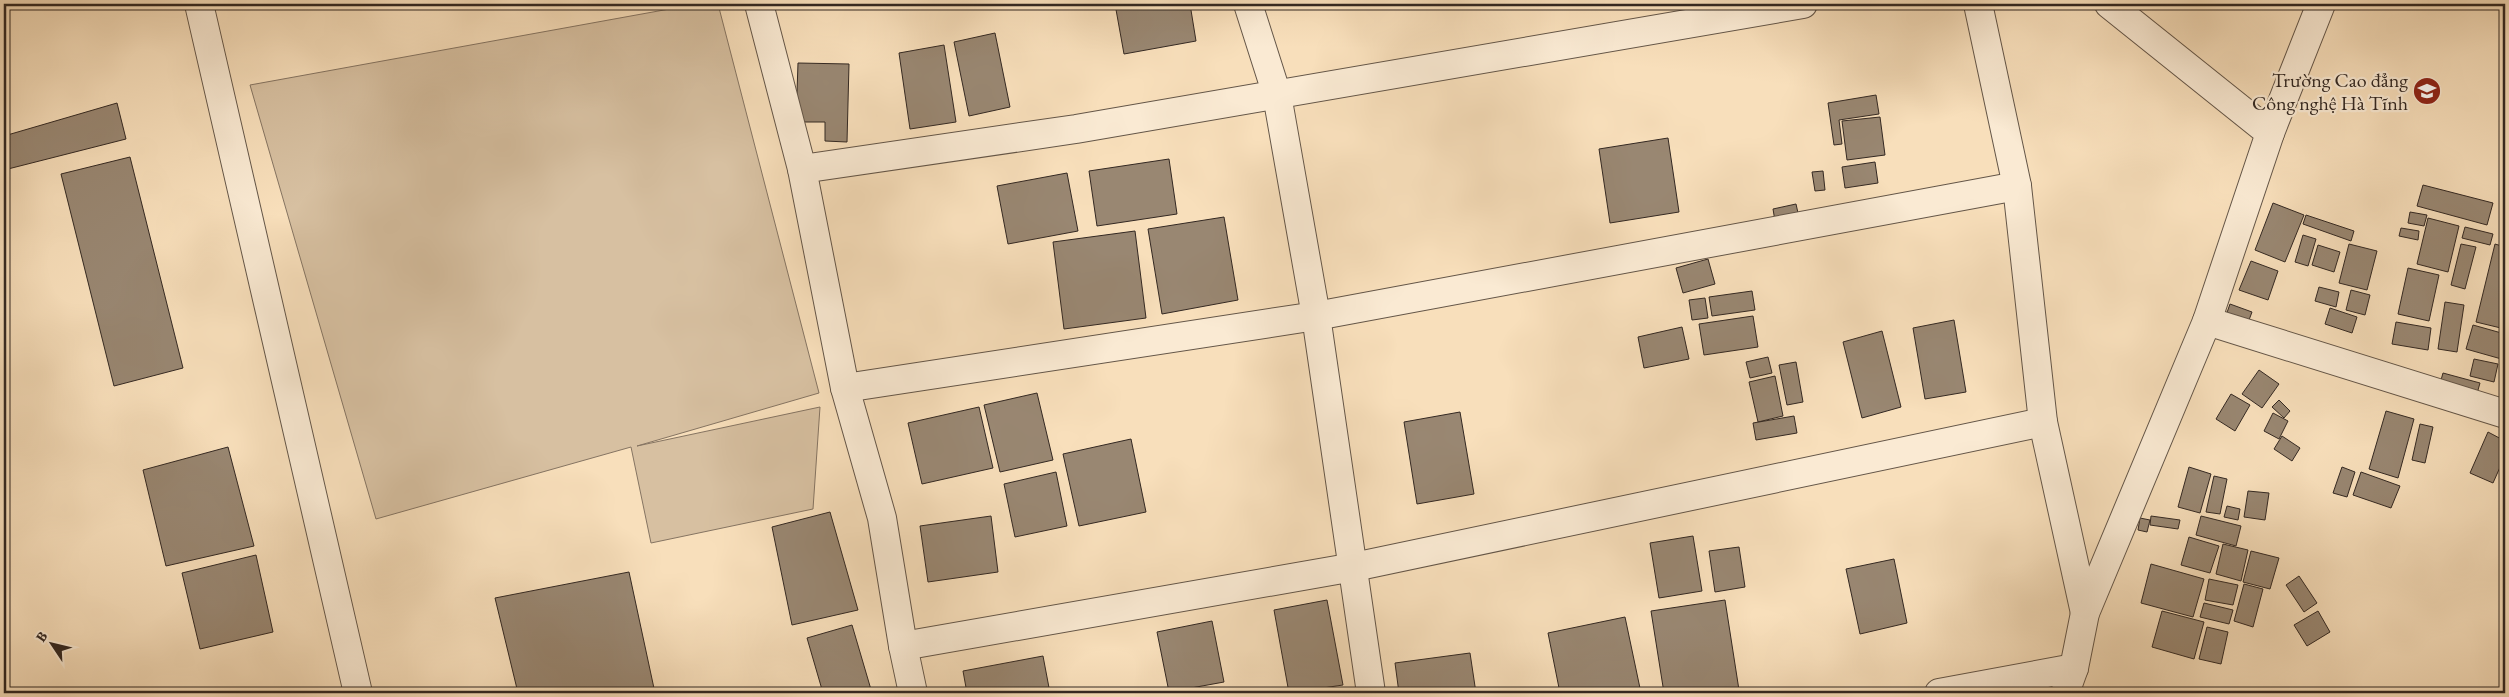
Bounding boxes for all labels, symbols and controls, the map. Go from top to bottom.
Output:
place label: Trường Cao đẳng Công nghệ Hà Tĩnh [2252,67,2408,116]
school or university icon: Trường Cao đẳng Công nghệ Hà Tĩnh [2412,76,2442,106]
north arrow [28,620,78,670]
text: B [31,628,51,645]

